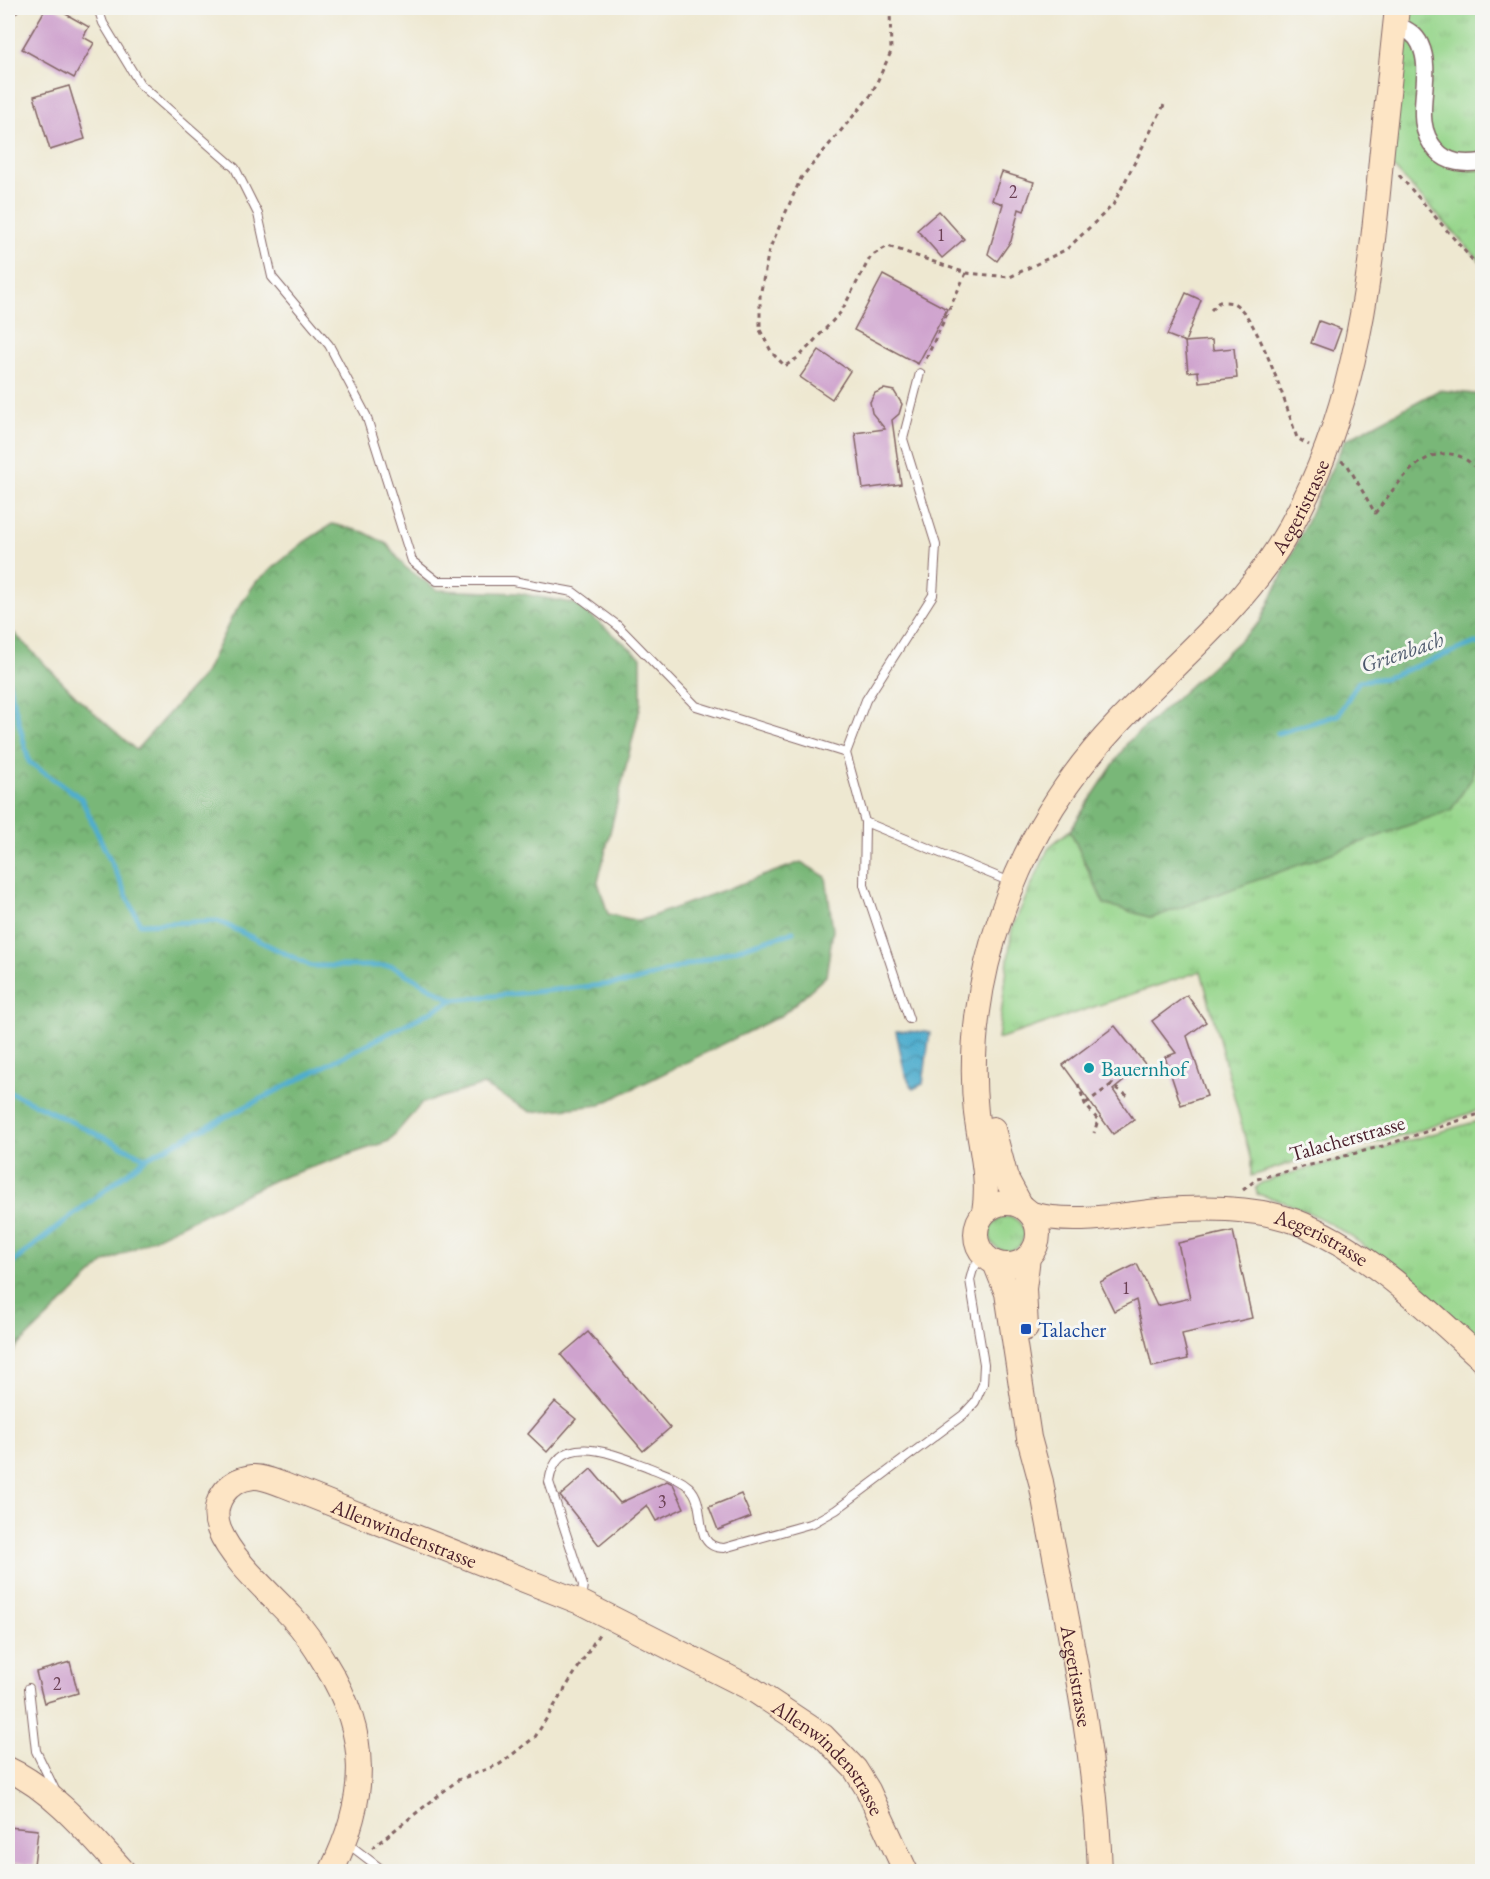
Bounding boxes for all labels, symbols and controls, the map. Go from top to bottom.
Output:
house number: 2 [1009,180,1018,203]
house number: 1 [937,223,945,246]
street label: Aegeristrasse [1264,455,1335,560]
water label: Grienbach [1357,624,1448,680]
place label: Bauernhof [1101,1055,1189,1082]
marker: Bauernhof [1082,1061,1096,1075]
street label: Talacherstrasse [1286,1109,1408,1167]
street label: Aegeristrasse [1271,1202,1375,1272]
house number: 1 [1122,1276,1130,1299]
place label: Talacher [1038,1316,1106,1343]
marker: Talacher [1019,1322,1033,1336]
house number: 3 [658,1490,666,1513]
street label: Allenwindenstrasse [327,1491,481,1574]
street label: Aegeristrasse [1055,1622,1099,1729]
house number: 2 [53,1672,62,1695]
street label: Allenwindenstrasse [766,1692,891,1819]

